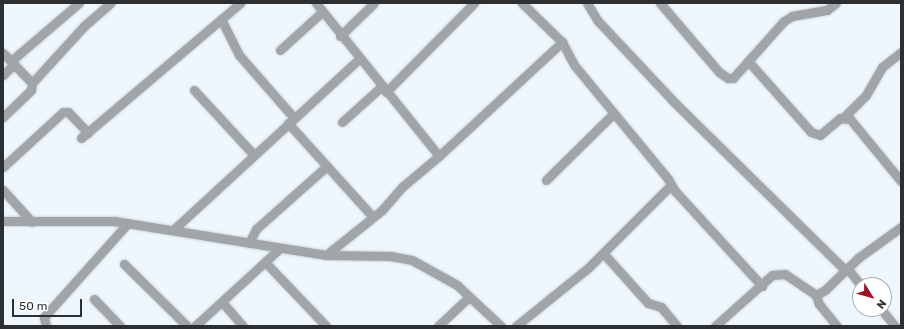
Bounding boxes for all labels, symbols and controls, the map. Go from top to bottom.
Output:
north arrow [852,277,892,317]
scale bar [14,291,84,317]
text: N [874,297,889,311]
text: 50 m [19,299,47,313]

